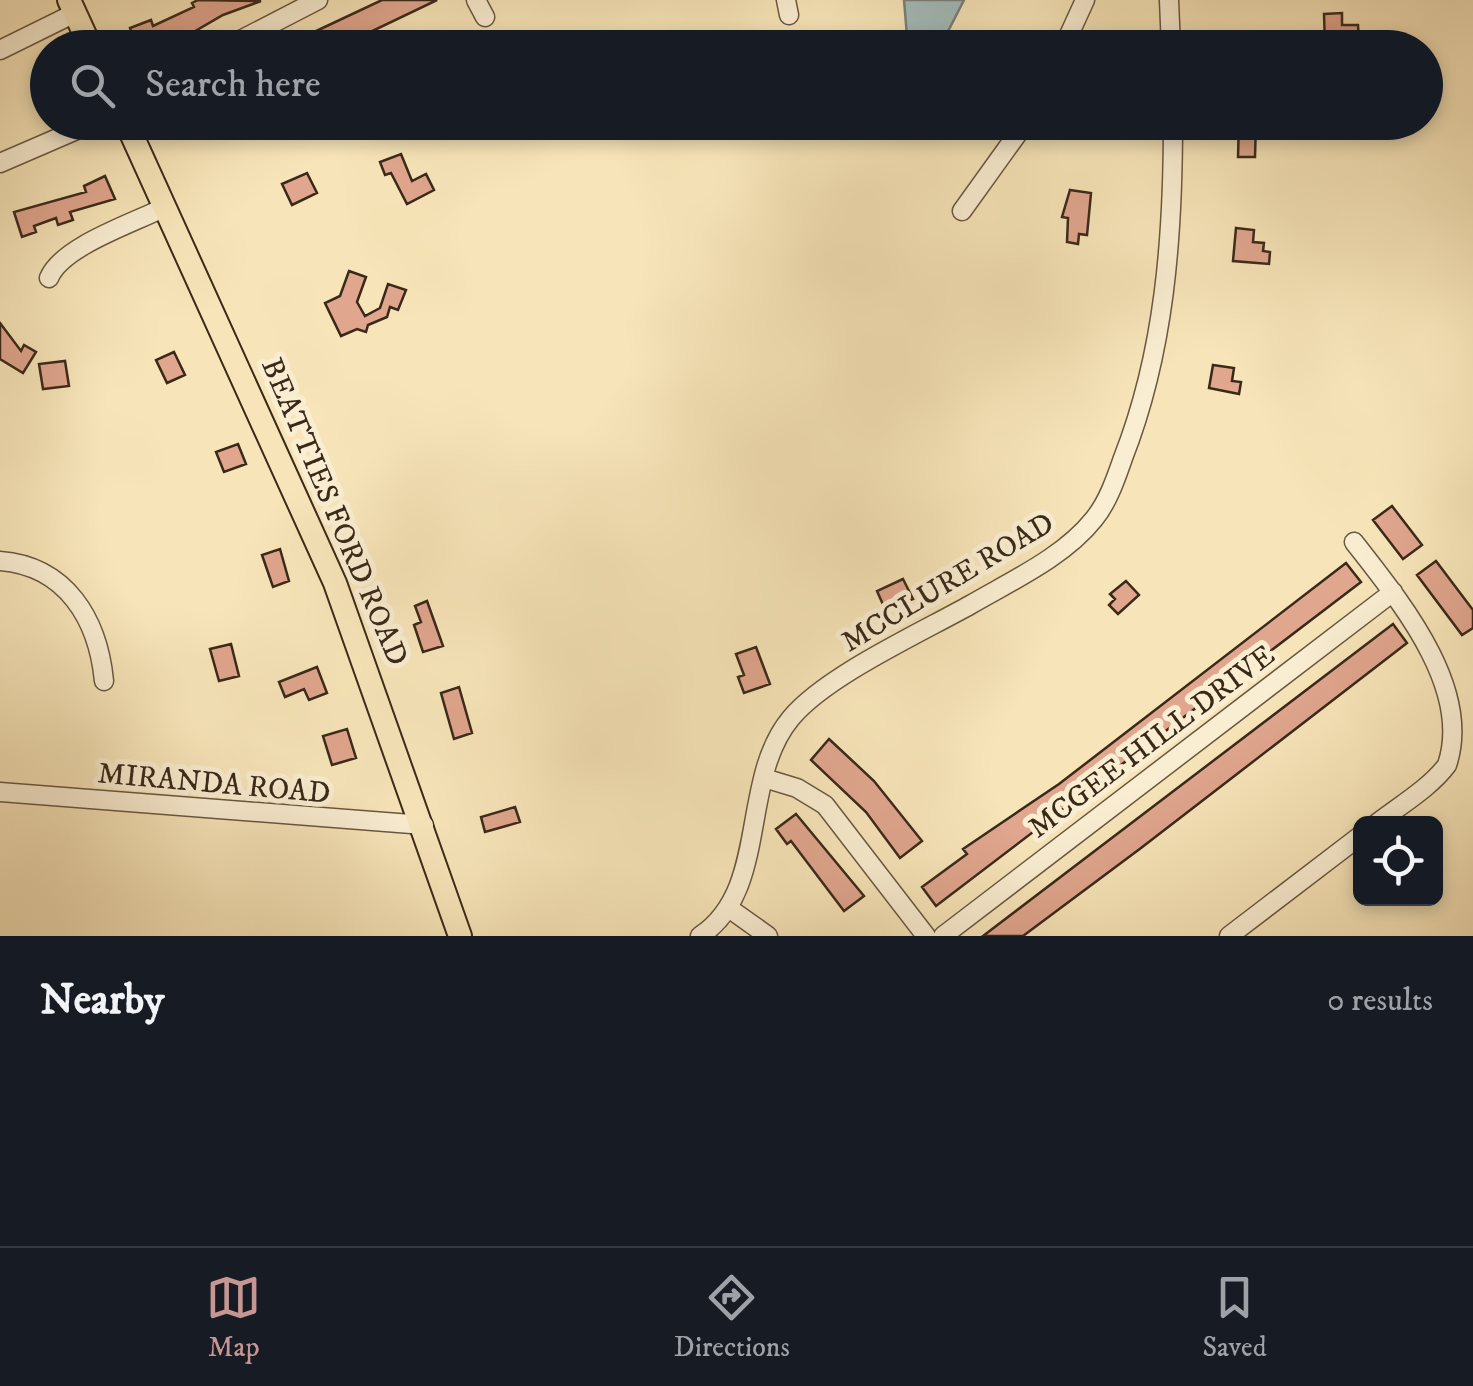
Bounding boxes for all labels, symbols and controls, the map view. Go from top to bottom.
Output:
search box [30,30,1443,140]
icon: search [65,58,120,113]
text: Search here [145,61,321,109]
street label: BEATTIES FORD ROAD [252,353,416,671]
street label: MCCLURE ROAD [835,505,1061,661]
street label: MCGEE HILL DRIVE [1022,637,1282,847]
street label: MIRANDA ROAD [96,755,332,813]
map controls [1353,816,1443,906]
button: locate [1353,816,1443,906]
text: Nearby [40,975,164,1027]
text: 0 results [1327,981,1433,1021]
tab: Map [206,1270,261,1365]
tab: Directions [674,1270,790,1365]
tab: Saved [1202,1270,1267,1365]

